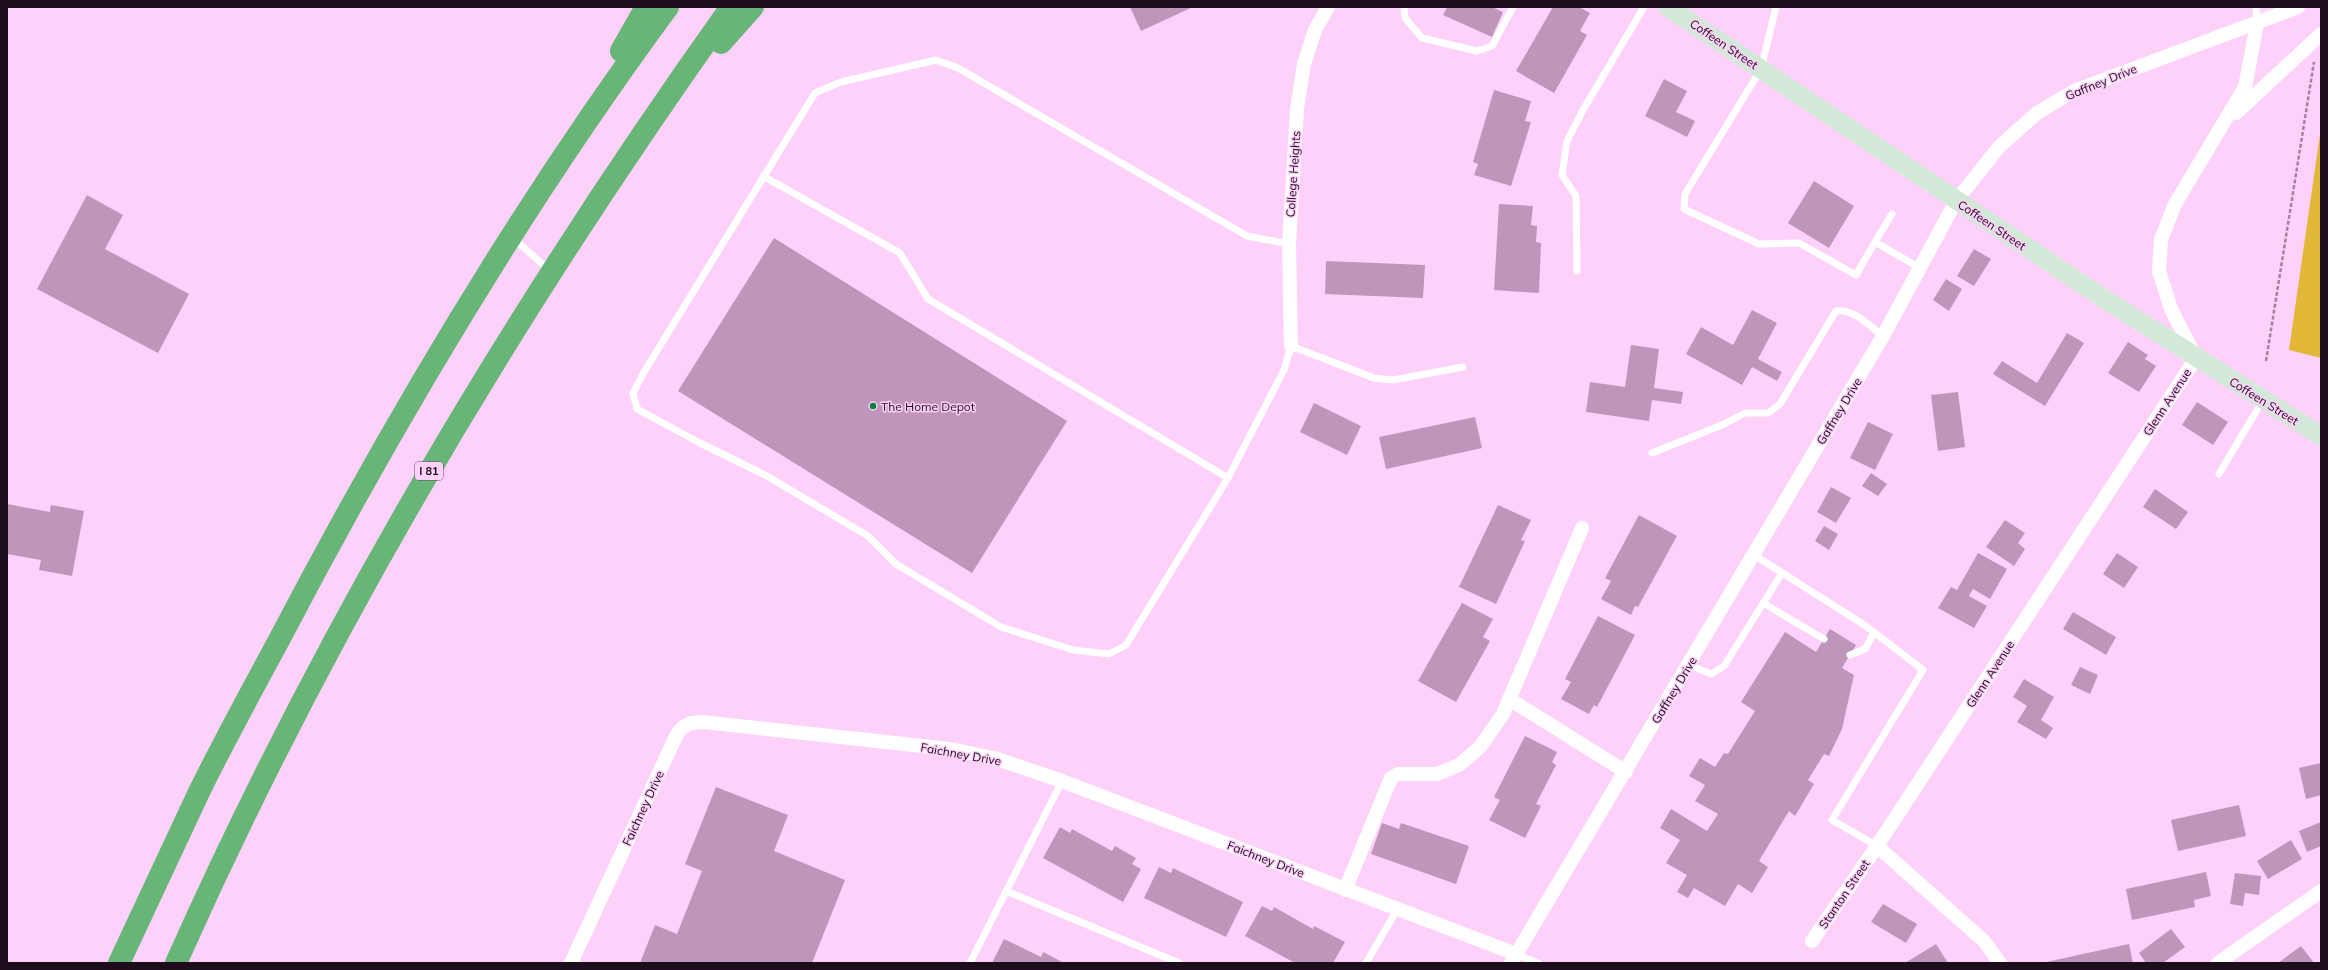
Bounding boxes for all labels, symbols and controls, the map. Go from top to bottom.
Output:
street label: Coffeen Street [1687,16,1761,72]
street label: Gaffney Drive [2063,61,2139,103]
street label: College Heights [1282,130,1304,218]
street label: Coffeen Street [1955,197,2029,253]
street label: Glenn Avenue [2140,366,2194,438]
street label: Coffeen Street [2227,374,2301,428]
street label: Gaffney Drive [1813,375,1865,447]
place label: The Home Depot [881,399,975,414]
marker: The Home Depot [868,401,878,411]
road number: I 81 [415,462,443,480]
street label: Glenn Avenue [1963,638,2017,710]
street label: Gaffney Drive [1648,654,1700,726]
street label: Faichney Drive [920,740,1002,768]
street label: Faichney Drive [619,768,667,848]
street label: Faichney Drive [1225,837,1307,881]
street label: Stanton Street [1815,857,1873,931]

